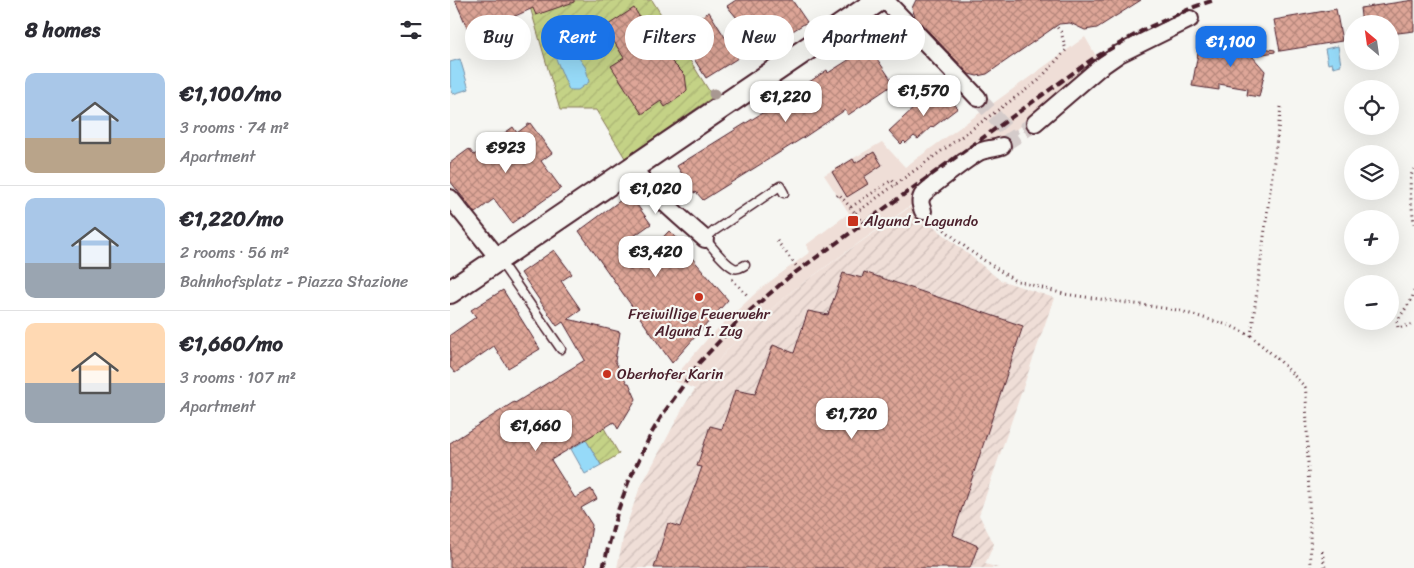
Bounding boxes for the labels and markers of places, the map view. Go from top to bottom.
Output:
pin: €1,100 [1190,26,1272,68]
pin: €1,570 [883,74,965,117]
pin: €1,220 [745,80,827,123]
pin: €923 [476,132,536,174]
pin: €1,020 [615,172,697,215]
place label: Algund - Lagundo [863,208,979,234]
marker: Algund - Lagundo [846,214,860,228]
pin: €3,420 [615,236,697,278]
marker: Freiwillige Feuerwehr Algund I. Zug [693,291,705,303]
place label: Freiwillige Feuerwehr Algund I. Zug [628,301,771,344]
place label: Oberhofer Karin [617,361,723,387]
marker: Oberhofer Karin [601,368,613,380]
pin: €1,720 [811,398,893,440]
pin: €1,660 [495,410,577,452]

